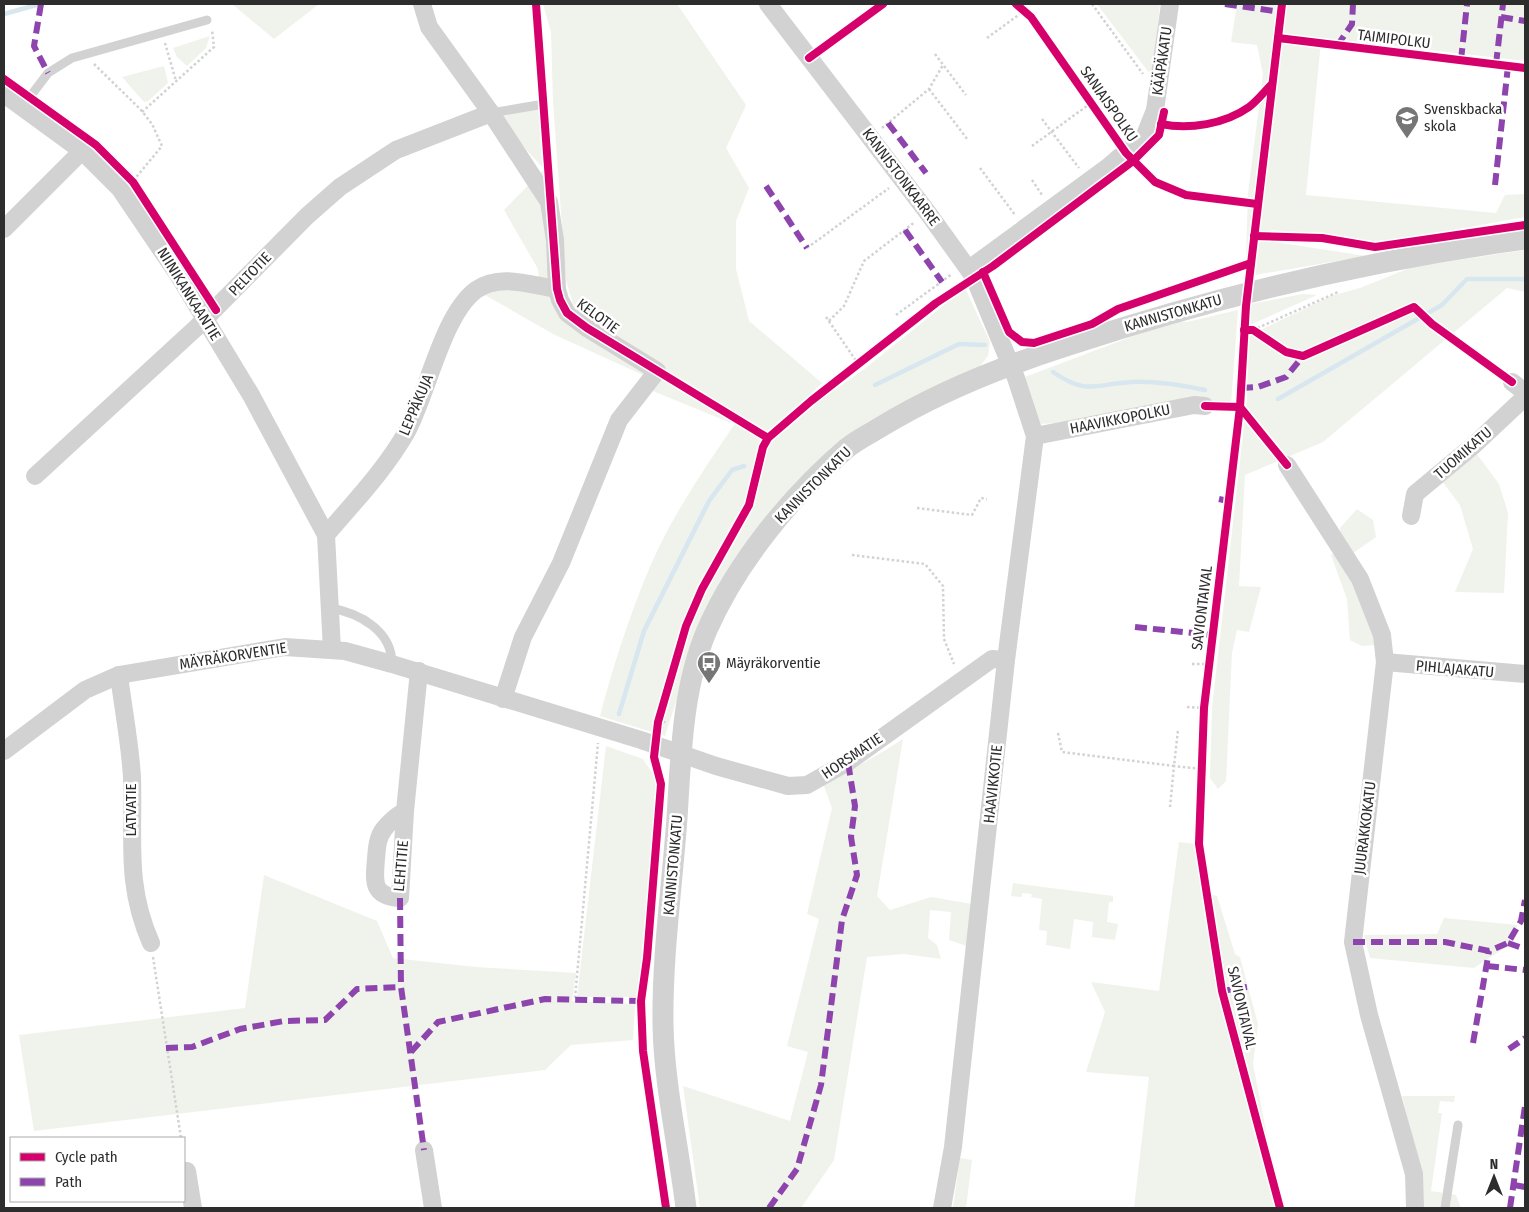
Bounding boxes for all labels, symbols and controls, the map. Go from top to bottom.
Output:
street label: KÄÄPÄKATU [1148,25,1176,97]
street label: TAIMIPOLKU [1357,26,1431,52]
street label: SANIAISPOLKU [1076,63,1142,145]
place label: Svenskbacka skola [1424,100,1502,135]
school or university icon: Svenskbacka skola [1394,105,1420,139]
street label: KANNISTONKAARRE [859,125,943,229]
street label: NIINIKANKAANTIE [153,244,225,344]
street label: PELTOTIE [225,248,275,300]
street label: KANNISTONKATU [1122,290,1224,336]
street label: KELOTIE [573,295,623,337]
street label: LEPPÄKUJA [395,371,437,438]
street label: HAAVIKKOPOLKU [1068,400,1172,438]
street label: TUOMIKATU [1430,423,1496,483]
street label: KANNISTONKATU [771,443,855,527]
street label: SAVIONTAIVAL [1188,564,1216,651]
street label: MÄYRÄKORVENTIE [178,639,288,673]
bus stop icon: Mäyräkorventie [696,650,722,684]
place label: Mäyräkorventie [726,654,821,672]
street label: PIHLAJAKATU [1415,657,1495,681]
street label: HORSMATIE [818,729,886,783]
street label: HAAVIKKOTIE [980,744,1006,824]
street label: JUURAKKOKATU [1350,780,1380,876]
street label: LATVATIE [122,783,140,837]
street label: KANNISTONKATU [660,814,686,916]
street label: LEHTITIE [390,840,412,892]
street label: SAVIONTAIVAL [1224,965,1260,1052]
legend [10,1137,185,1202]
text: Cycle path [55,1148,118,1166]
north arrow [1469,1152,1519,1202]
text: N [1490,1156,1498,1173]
text: Path [55,1173,82,1191]

